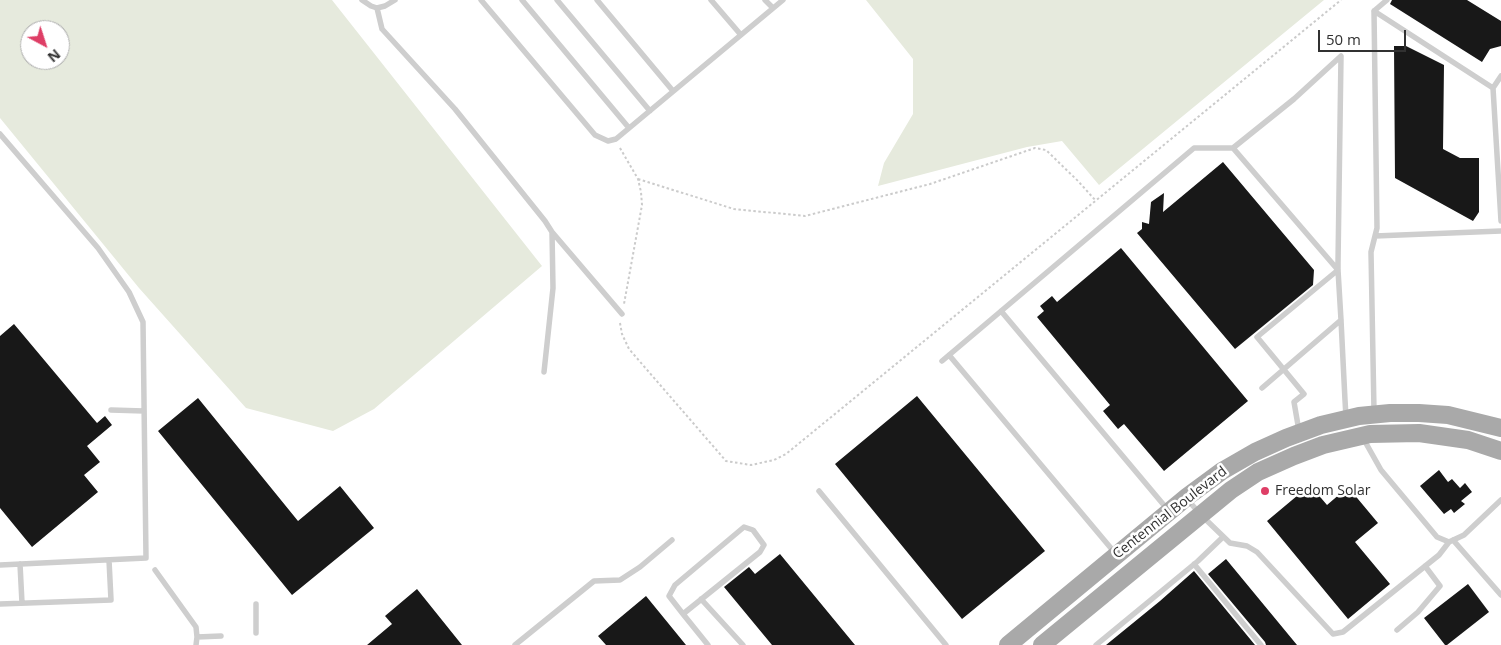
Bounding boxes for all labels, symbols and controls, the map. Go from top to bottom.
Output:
north arrow [20,20,70,70]
scale bar [1321,20,1408,52]
text: 50 m [1326,29,1361,49]
text: N [44,45,65,67]
street label: Centennial Boulevard [1110,463,1230,563]
place label: Freedom Solar [1275,483,1370,499]
marker: Freedom Solar [1259,485,1271,497]

